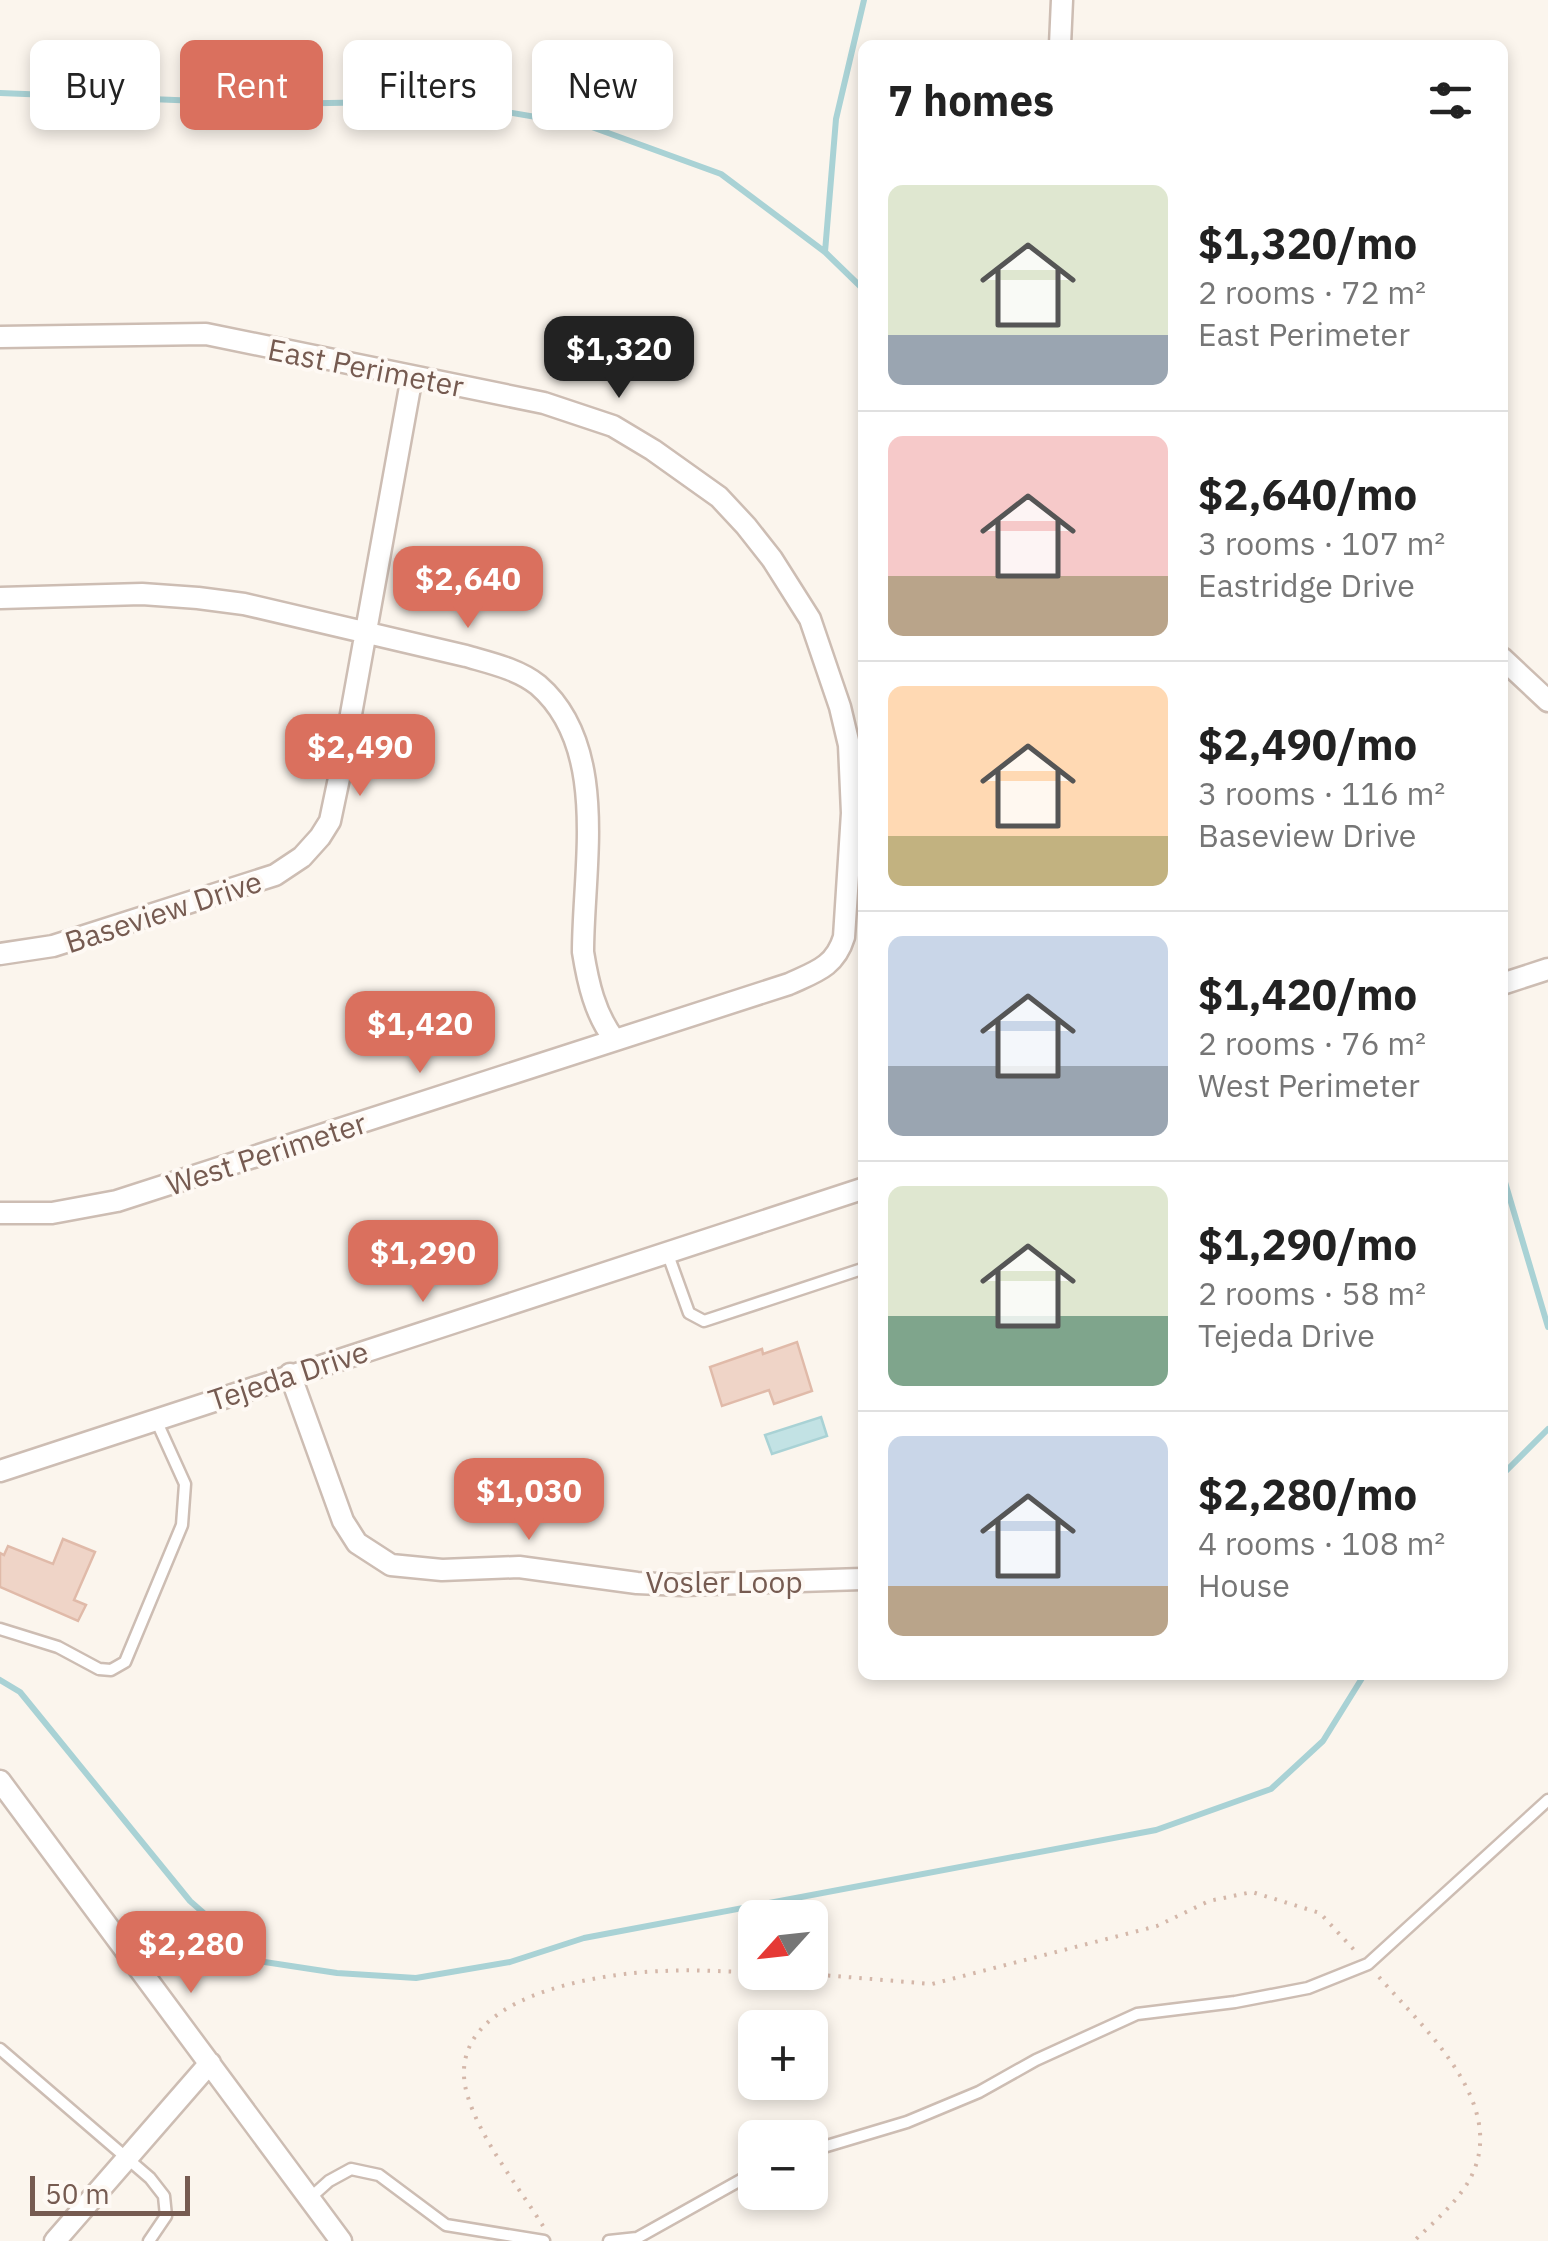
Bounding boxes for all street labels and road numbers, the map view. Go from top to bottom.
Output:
street label: East Perimeter [265,329,467,405]
street label: Baseview Drive [60,861,266,961]
street label: West Perimeter [161,1102,371,1204]
street label: Tejeda Drive [203,1331,373,1419]
street label: Vosler Loop [645,1562,803,1601]

